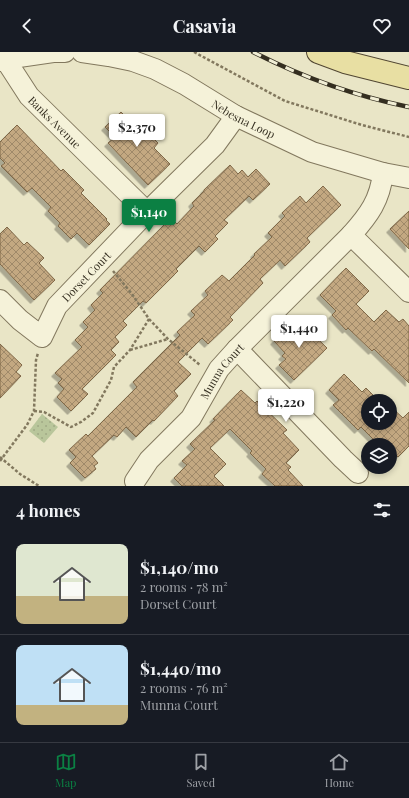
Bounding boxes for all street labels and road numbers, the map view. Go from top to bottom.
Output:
street label: Banks Avenue [25,92,85,151]
street label: Nebesna Loop [209,96,278,141]
street label: Dorset Court [58,247,114,305]
street label: Munna Court [196,339,247,401]

